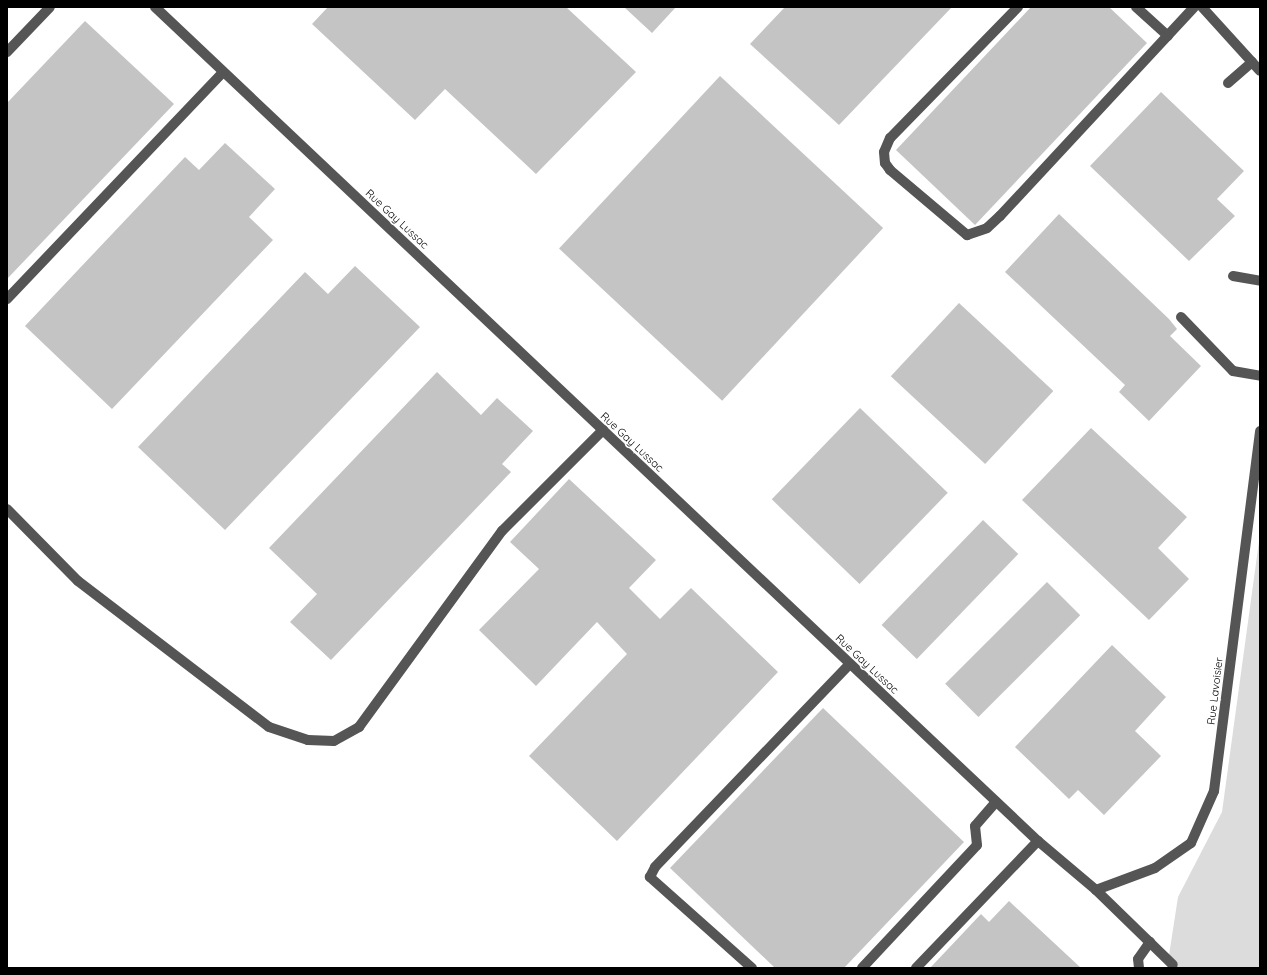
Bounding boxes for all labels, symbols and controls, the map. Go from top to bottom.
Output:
street label: Rue Gay Lussac [363,186,431,252]
street label: Rue Gay Lussac [598,409,666,475]
street label: Rue Gay Lussac [833,631,901,697]
street label: Rue Lavoisier [1204,657,1226,725]

